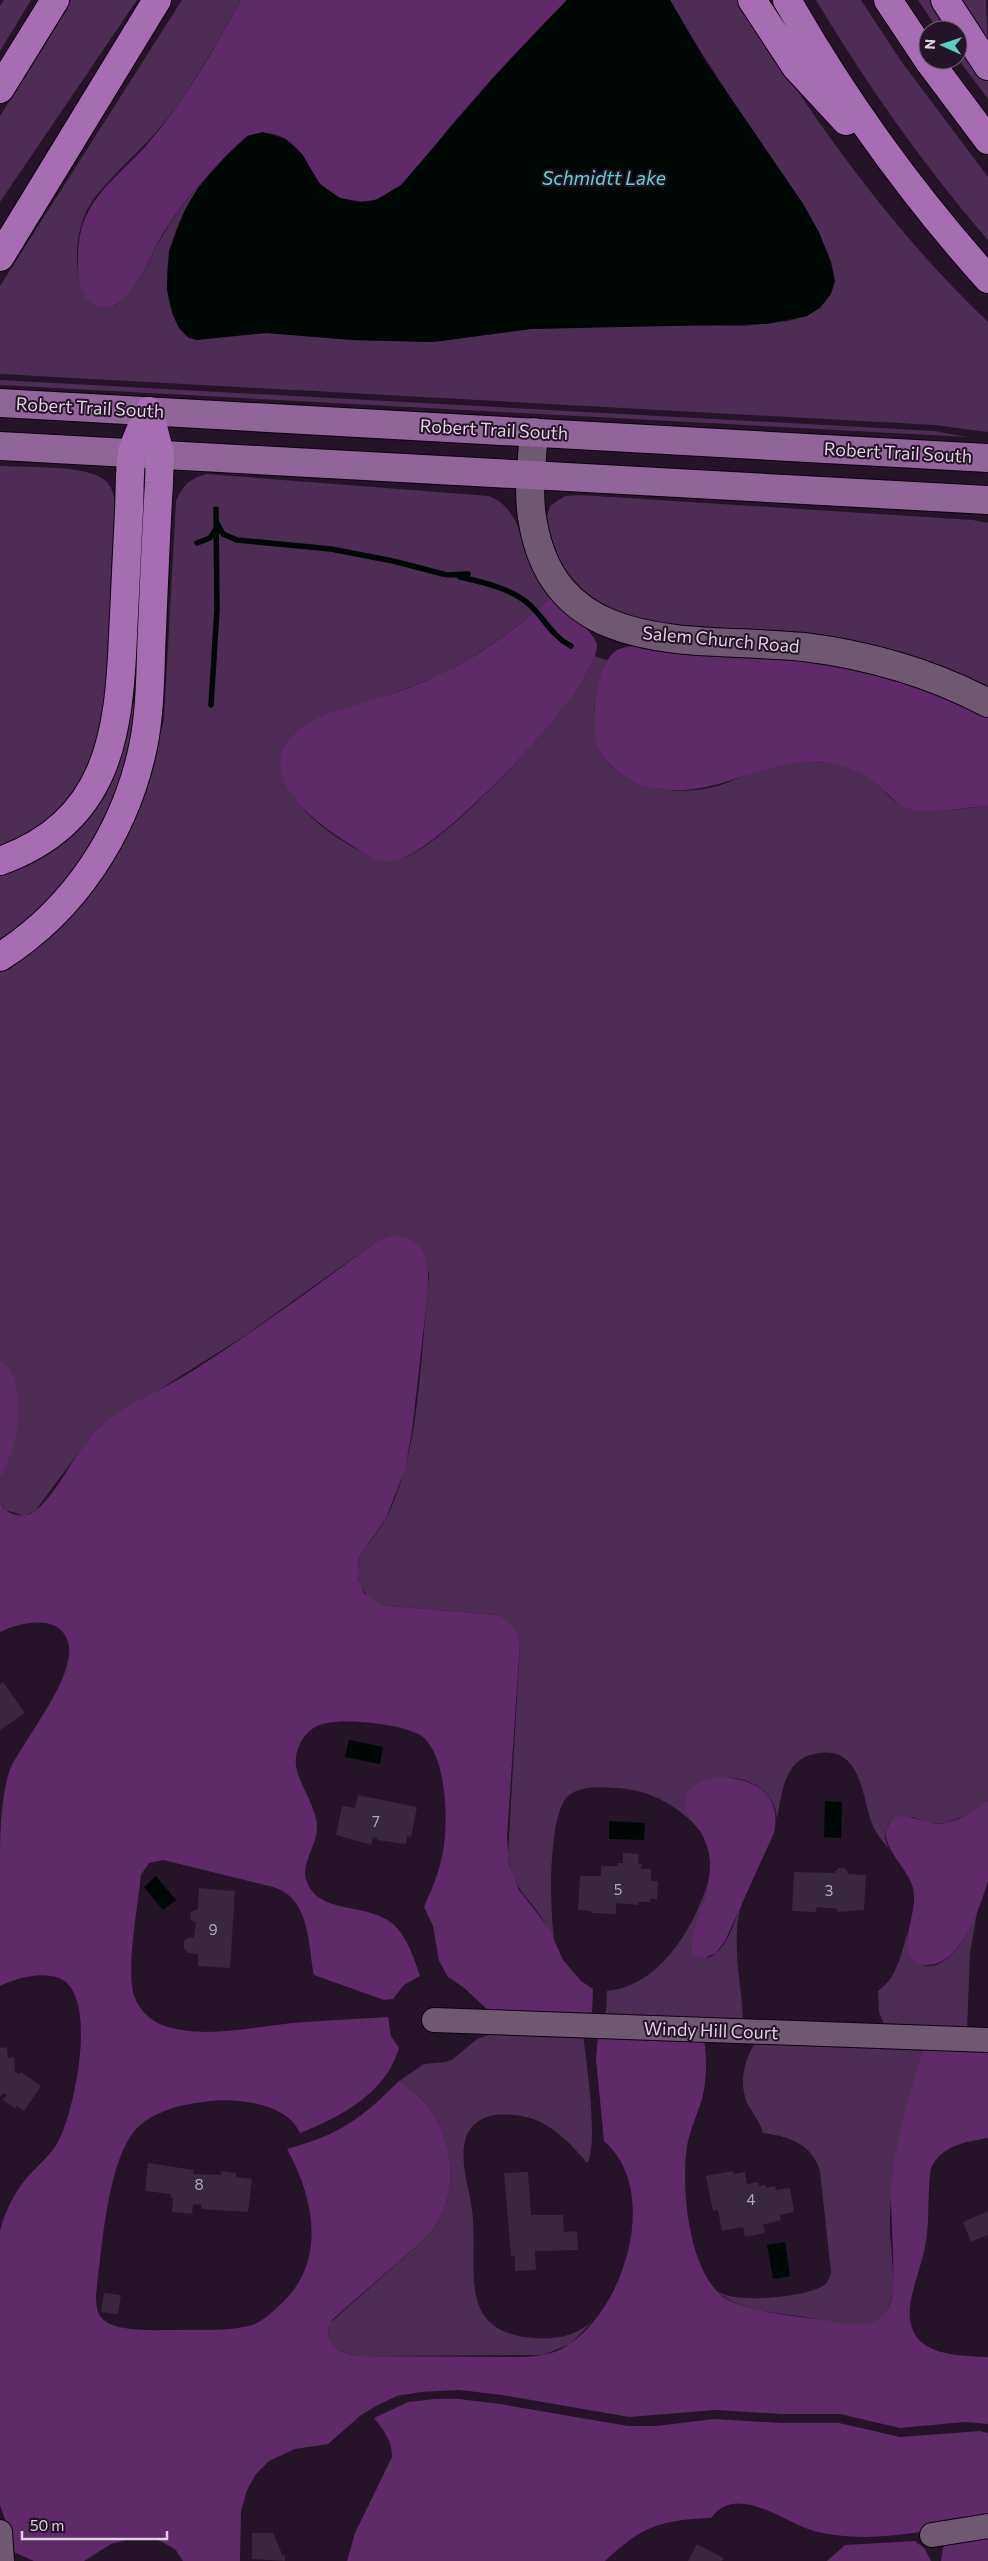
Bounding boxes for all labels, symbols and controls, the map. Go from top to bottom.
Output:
north arrow [918,20,968,70]
text: N [921,39,938,50]
water label: Schmidtt Lake [542,166,666,189]
street label: Robert Trail South [15,392,165,422]
street label: Robert Trail South [419,414,569,444]
street label: Robert Trail South [823,437,973,467]
street label: Salem Church Road [642,621,800,657]
house number: 7 [372,1812,380,1830]
house number: 5 [614,1880,622,1898]
house number: 3 [825,1881,833,1899]
house number: 9 [208,1920,218,1938]
street label: Windy Hill Court [643,2017,779,2043]
house number: 8 [194,2175,204,2193]
house number: 4 [747,2190,756,2208]
scale bar [22,2508,168,2540]
text: 50 m [30,2516,64,2534]

